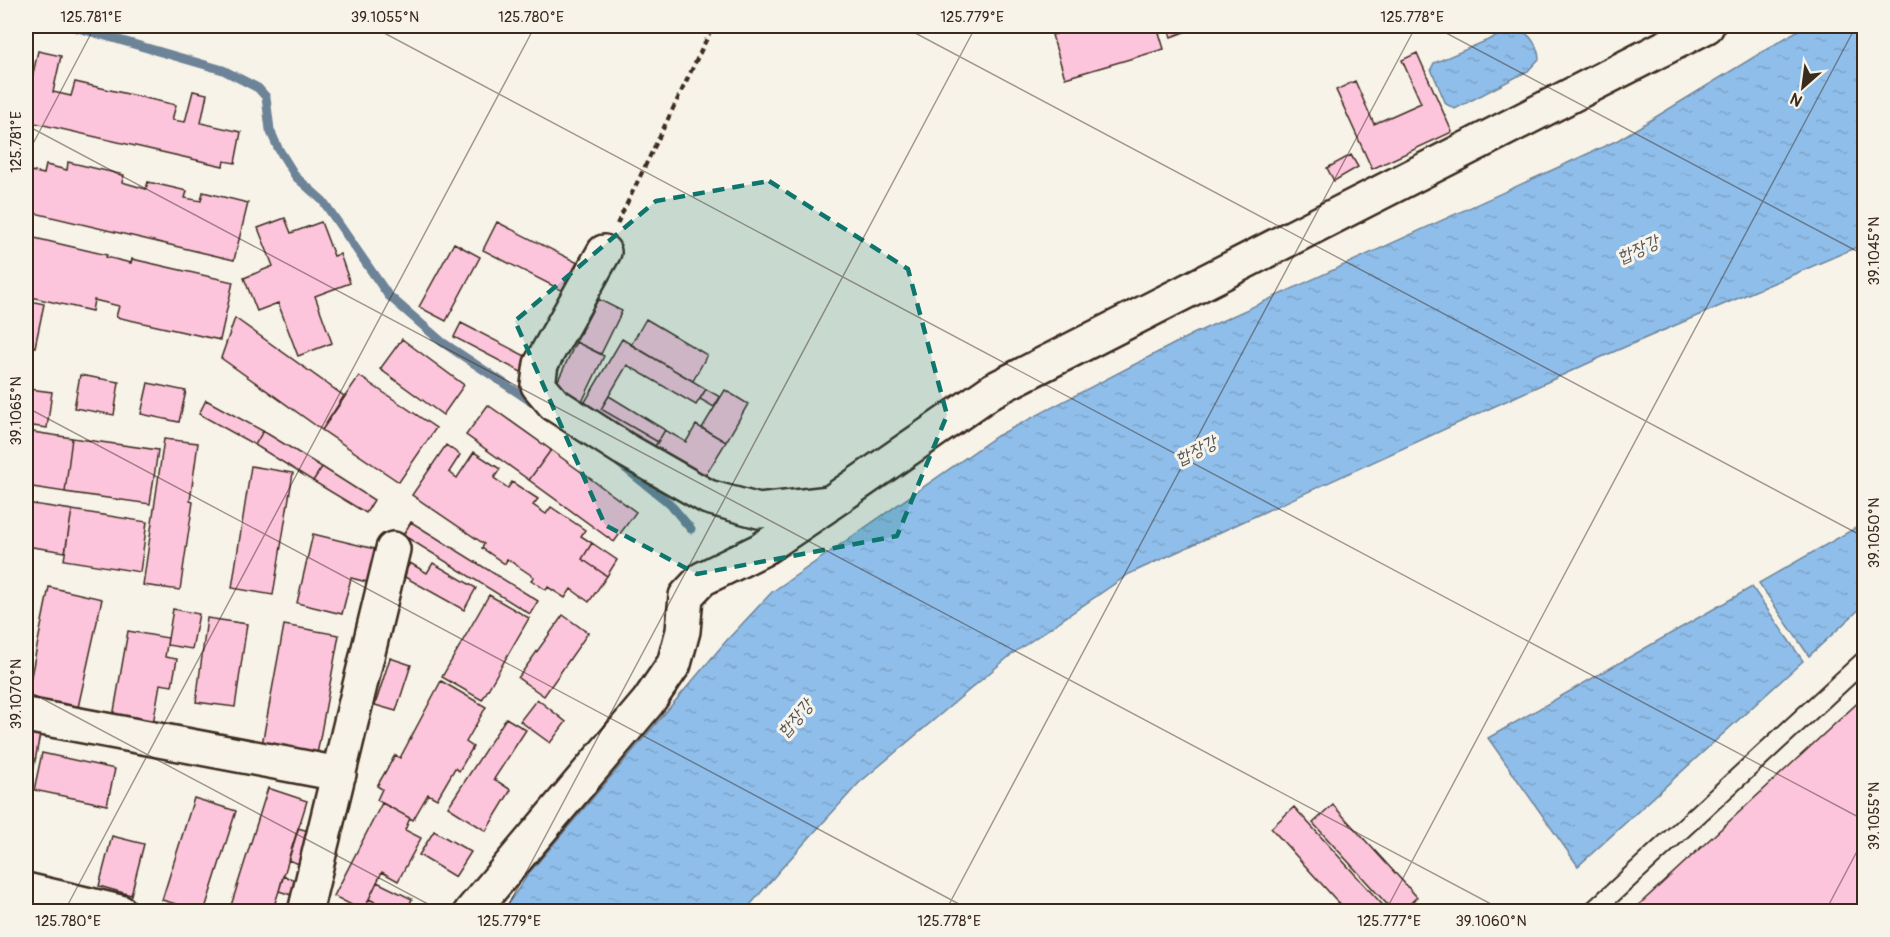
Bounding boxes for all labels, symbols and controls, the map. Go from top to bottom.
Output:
text: 125.781°E [60,8,122,27]
text: 39.1055°N [351,8,419,27]
text: 125.780°E [498,8,564,27]
text: 125.779°E [940,8,1004,27]
text: 125.778°E [1380,8,1444,27]
north arrow [1773,57,1833,117]
text: N [1787,88,1806,111]
text: 125.781°E [7,111,26,173]
text: 39.1045°N [1865,216,1884,286]
water label: 합장강 [1614,229,1665,269]
text: 39.1065°N [7,376,26,446]
water label: 합장강 [1172,429,1223,470]
text: 39.1050°N [1865,498,1884,568]
text: 39.1070°N [7,659,26,729]
water label: 합장강 [772,692,820,742]
text: 39.1055°N [1865,782,1884,850]
text: 125.780°E [35,912,101,931]
text: 125.779°E [477,912,541,931]
text: 125.778°E [917,912,981,931]
text: 125.777°E [1357,912,1421,931]
text: 39.1060°N [1455,912,1527,931]

